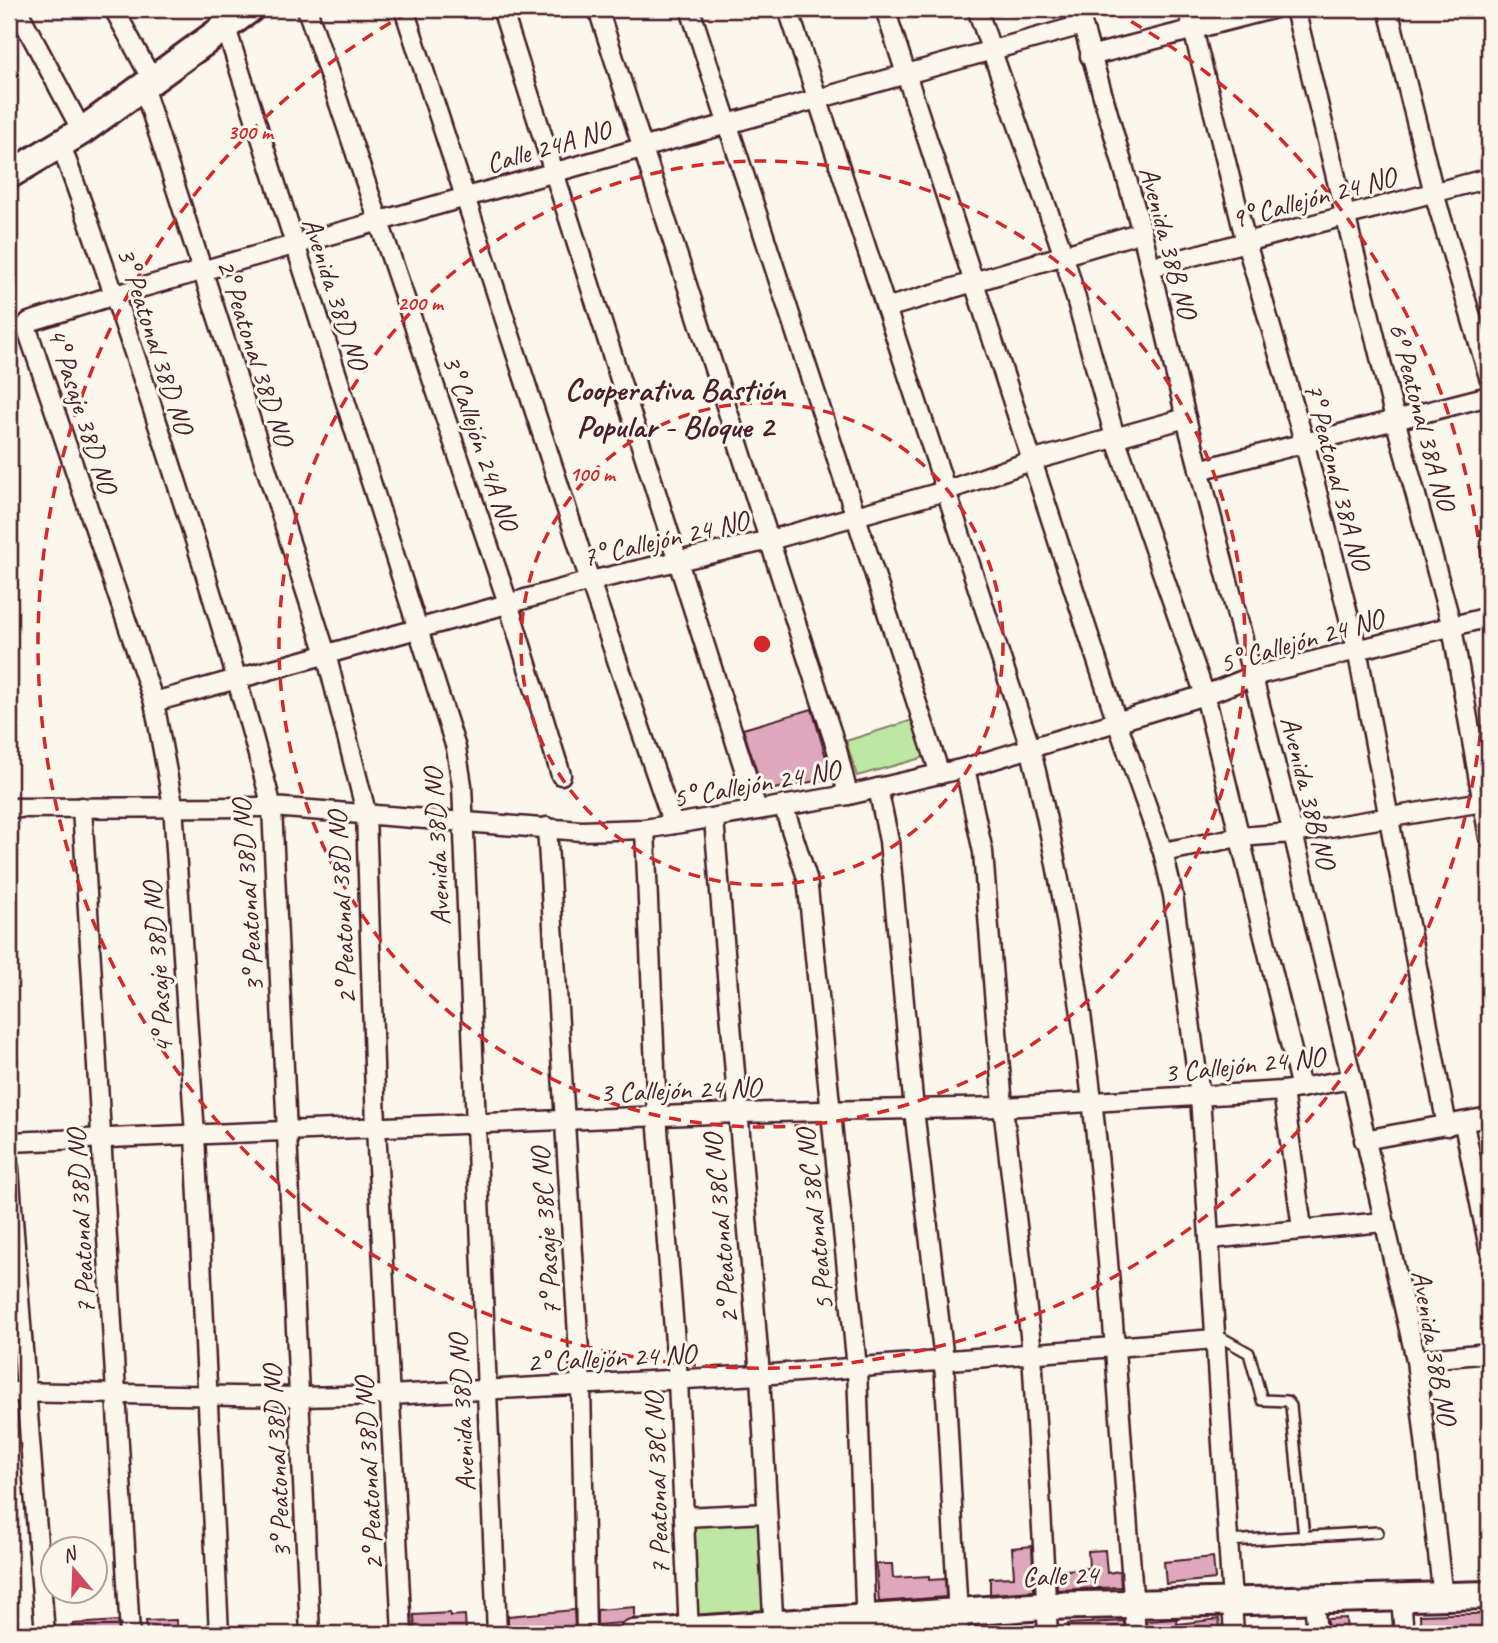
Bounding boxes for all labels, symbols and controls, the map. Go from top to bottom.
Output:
street label: Calle 24A NO [482,111,617,181]
text: 300 m [227,119,275,145]
street label: 9° Callejón 24 NO [1227,158,1402,236]
street label: Avenida 38B NO [1131,162,1206,325]
street label: Avenida 38D NO [295,213,377,376]
street label: 3° Peatonal 38D NO [109,243,203,441]
street label: 2° Peatonal 38D NO [209,255,303,453]
text: 200 m [397,290,445,316]
street label: 6º Peatonal 38A NO [1381,319,1465,517]
street label: 4° Pasaje 38D NO [39,323,127,500]
street label: 3° Callejón 24A NO [434,350,528,537]
district label: Cooperativa Bastión Popular - Bloque 2 [565,369,787,447]
street label: 7° Peatonal 38A NO [1296,379,1380,577]
text: 100 m [569,461,617,487]
street label: 7° Callejón 24 NO [579,502,754,575]
street label: 5° Callejón 24 NO [1215,600,1390,681]
centre of rings [750,632,774,656]
street label: Avenida 38B NO [1273,712,1345,875]
street label: 5° Callejón 24 NO [670,751,845,815]
street label: Avenida 38D NO [415,764,458,926]
street label: 3° Peatonal 38D NO [223,795,272,994]
street label: 2° Peatonal 38D NO [319,807,364,1005]
street label: 4° Pasaje 38D NO [134,878,181,1055]
street label: 3 Callejón 24 NO [1162,1038,1329,1090]
street label: 3 Callejón 24 NO [599,1069,764,1110]
street label: 5 Peatonal 38C NO [787,1124,841,1313]
street label: 7 Peatonal 38D NO [58,1125,103,1316]
street label: 2° Peatonal 38C NO [694,1129,746,1325]
street label: 7° Pasaje 38C NO [522,1143,569,1317]
street label: Avenida 38B NO [1404,1267,1466,1430]
street label: Avenida 38D NO [440,1330,483,1492]
street label: 2° Callejón 24 NO [526,1335,699,1379]
street label: 3° Peatonal 38D NO [254,1361,299,1559]
street label: 2° Peatonal 38D NO [346,1373,391,1571]
street label: 7 Peatonal 38C NO [636,1389,677,1576]
north arrow [38,1534,108,1604]
text: N [59,1541,81,1568]
street label: Calle 24 [1021,1557,1101,1594]

